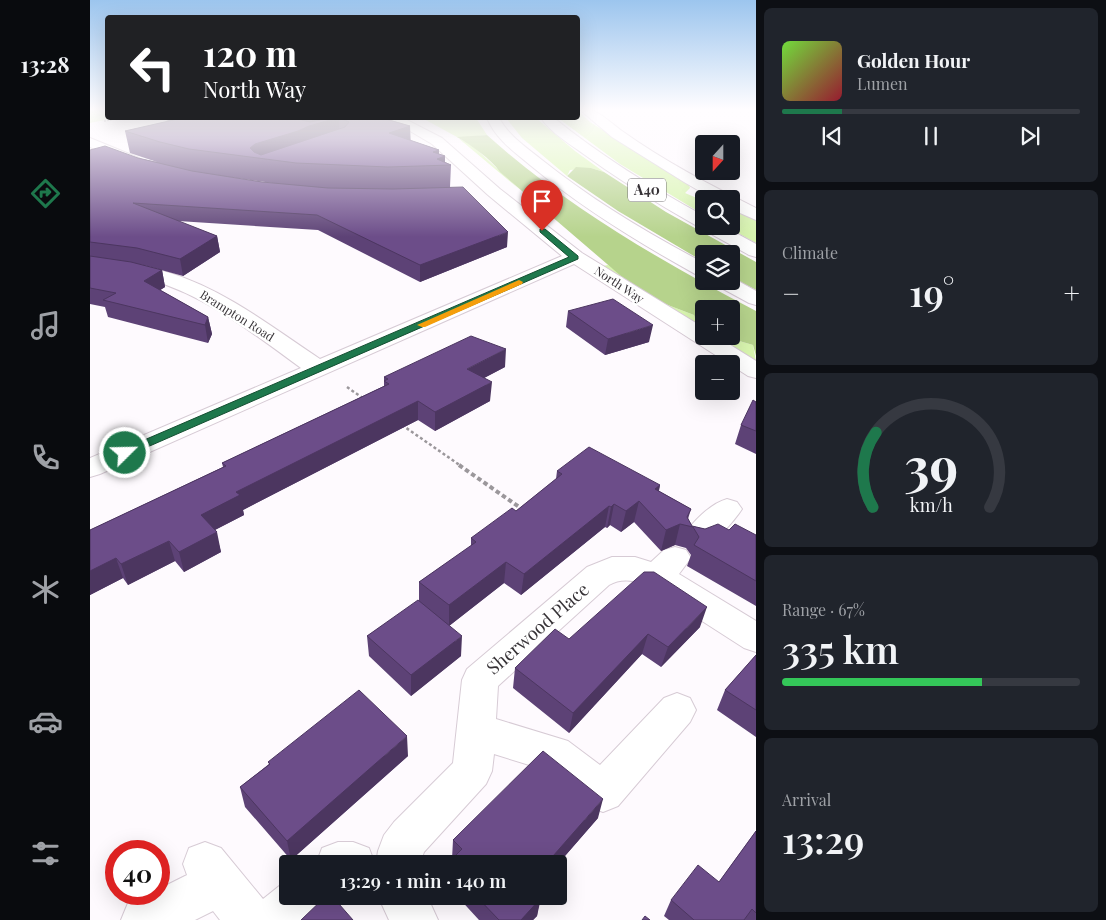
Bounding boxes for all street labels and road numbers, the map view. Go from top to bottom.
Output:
road number: A40 [628,178,666,202]
street label: North Way [592,262,648,306]
street label: Brampton Road [197,286,278,344]
street label: Sherwood Place [481,577,594,679]

